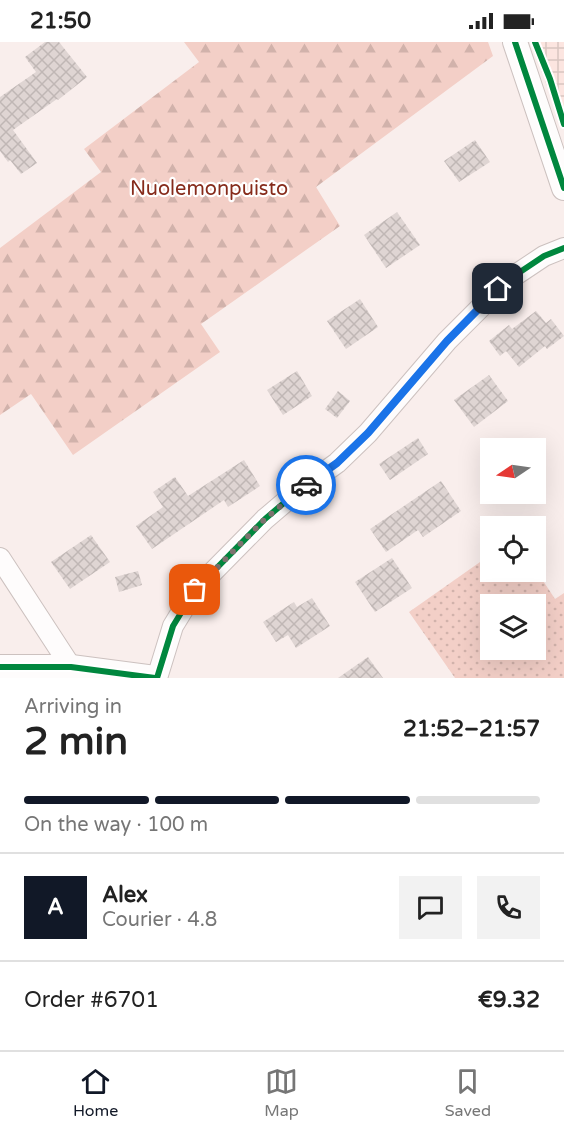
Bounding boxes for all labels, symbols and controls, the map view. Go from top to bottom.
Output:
text: 21:50 [30,8,91,34]
park label: Nuolemonpuisto [130,177,288,201]
pin [472,263,523,314]
icon: home [481,272,514,305]
north arrow [480,438,546,504]
map controls [480,438,546,660]
courier [276,455,336,515]
icon: car [290,469,323,502]
button: locate [480,516,546,582]
pin [169,564,220,615]
icon: bag [178,573,211,606]
button: layers [480,594,546,660]
text: Arriving in [24,695,122,719]
text: 21:52–21:57 [403,716,540,742]
text: 2 min [24,718,128,765]
text: On the way · 100 m [24,813,208,837]
button: chat [399,876,462,939]
button: phone [477,876,540,939]
text: Alex [102,882,148,908]
text: A [47,894,64,920]
text: Courier · 4.8 [102,908,217,932]
text: Order #6701 [24,987,159,1013]
text: €9.32 [478,987,540,1013]
tab: Home [73,1065,118,1121]
tab: Map [264,1065,299,1121]
tab: Saved [445,1065,491,1121]

